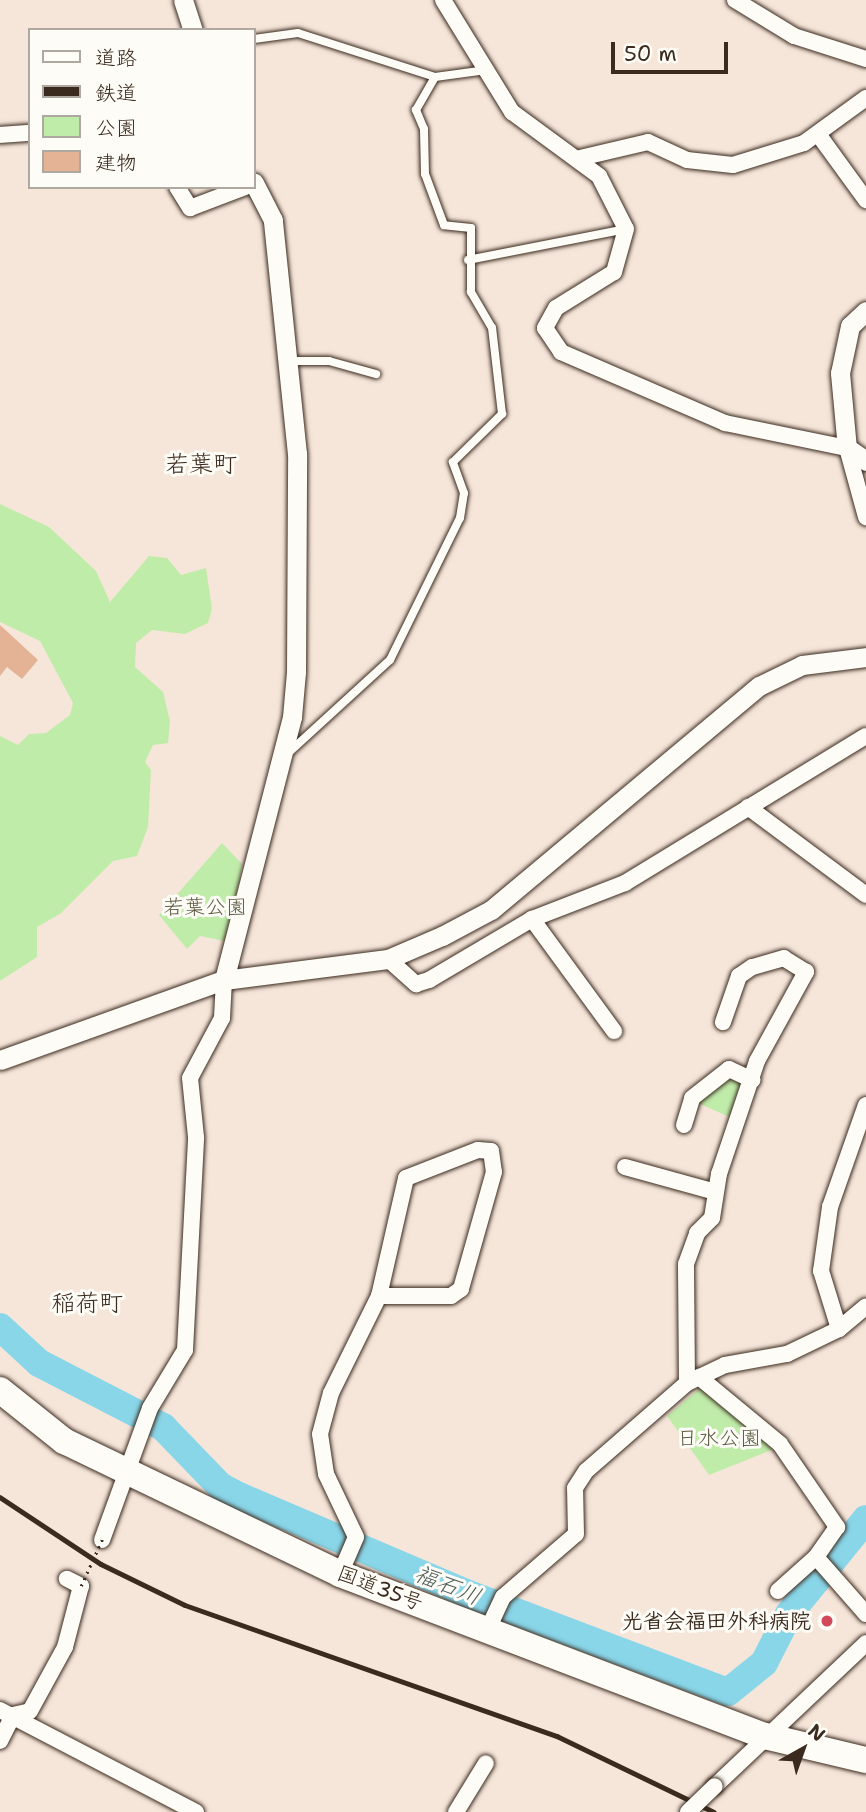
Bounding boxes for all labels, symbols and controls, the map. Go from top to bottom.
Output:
legend [28,28,256,189]
scale bar [614,28,731,72]
text: 50 m [624,40,677,68]
text: 道路 [95,44,137,72]
text: 鉄道 [95,79,137,107]
text: 公園 [95,114,137,142]
text: 建物 [95,149,137,177]
district label: 若葉町 [165,451,237,479]
park label: 若葉公園 [163,894,247,920]
district label: 稲荷町 [51,1290,123,1318]
park label: 日水公園 [677,1425,761,1451]
water label: 福石川 [411,1559,485,1611]
street label: 国道35号 [333,1560,427,1616]
place label: 光省会福田外科病院 [622,1608,811,1634]
marker: 光省会福田外科病院 [817,1611,837,1631]
north arrow [768,1714,838,1784]
text: N [803,1718,831,1747]

